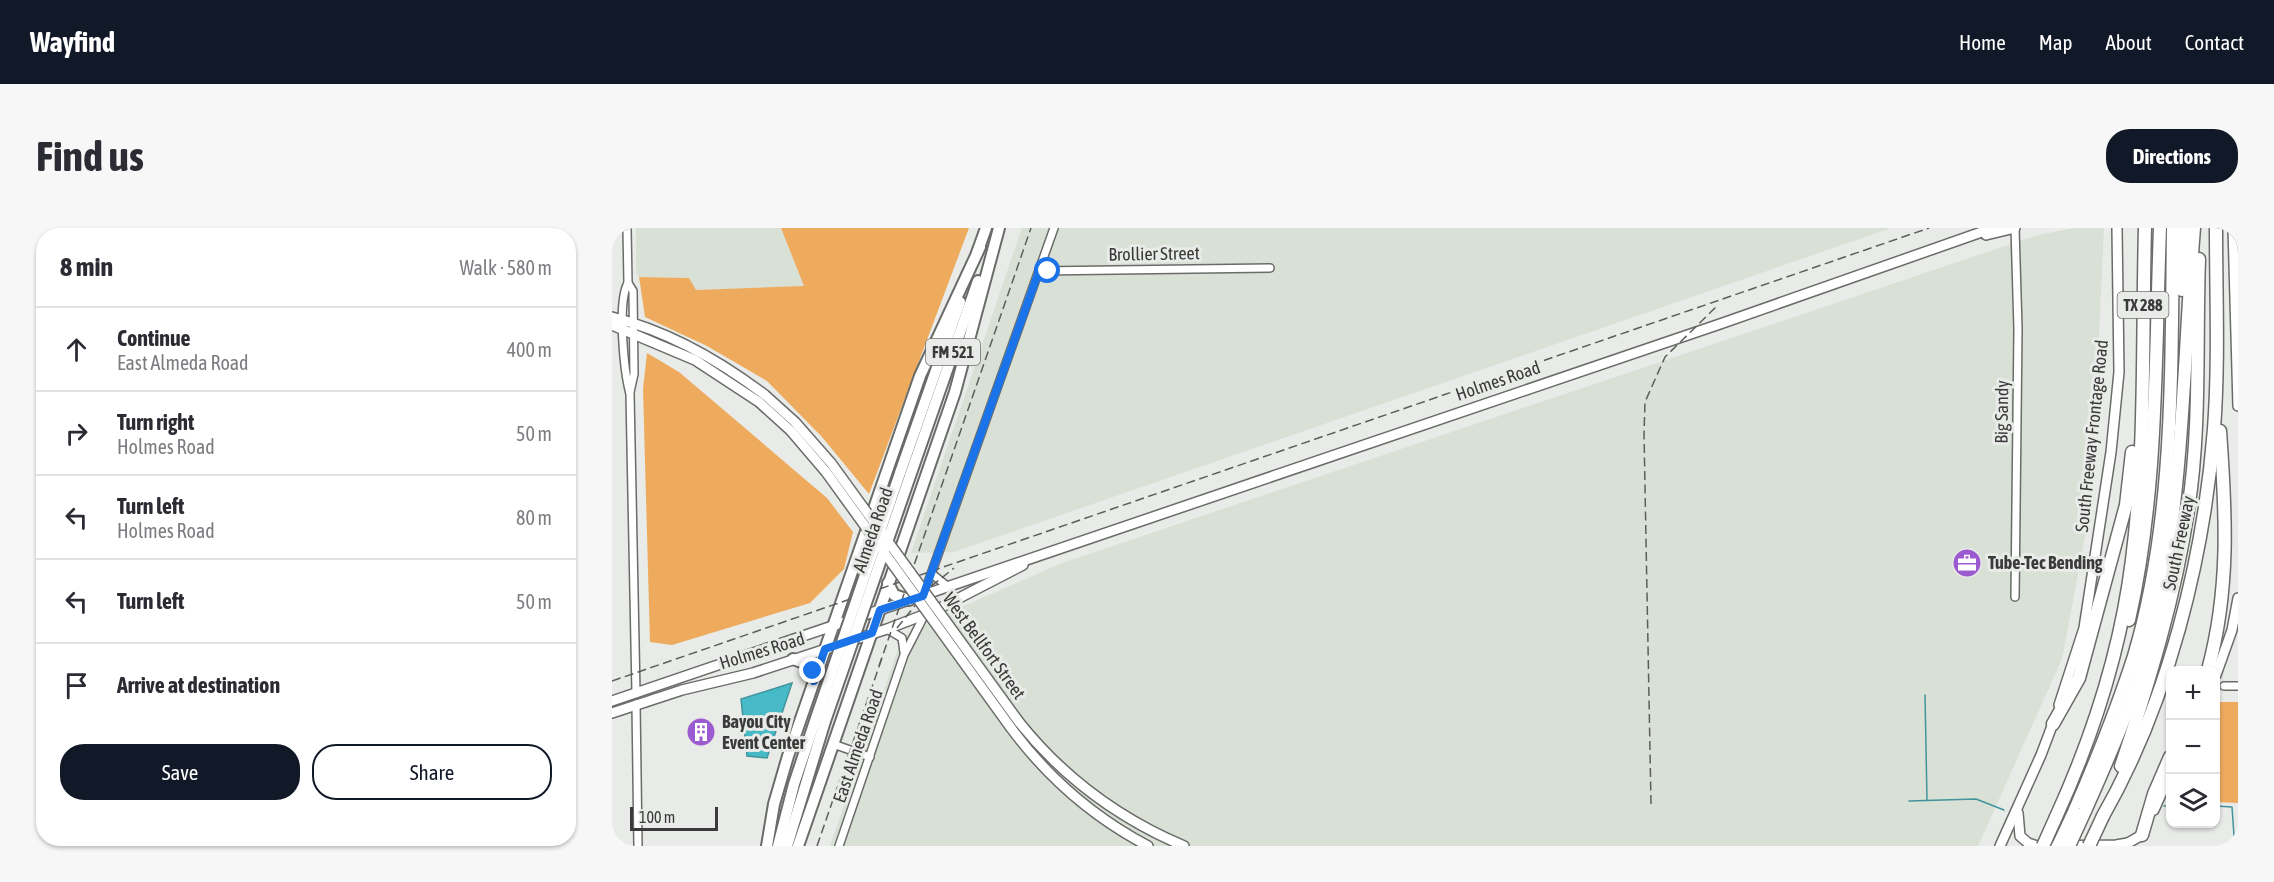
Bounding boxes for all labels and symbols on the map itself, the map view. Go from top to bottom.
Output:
street label: Brollier Street [1108,242,1200,265]
route start [1034,257,1060,283]
road number: TX 288 [2118,292,2168,318]
road number: FM 521 [926,339,980,365]
street label: South Freeway Frontage Road [2071,339,2112,533]
street label: Holmes Road [1453,356,1543,405]
street label: Big Sandy [1990,380,2013,444]
street label: Almeda Road [848,485,897,575]
street label: South Freeway [2158,494,2199,592]
office icon: Tube-Tec Bending [1951,547,1983,579]
place label: Tube-Tec Bending [1988,552,2103,573]
street label: West Bellfort Street [939,588,1030,703]
street label: Holmes Road [717,628,807,673]
route end [799,657,825,683]
street label: East Almeda Road [828,686,887,805]
place label: Bayou City Event Center [722,711,806,753]
building icon: Bayou City Event Center [685,716,717,748]
scale bar [630,804,718,832]

